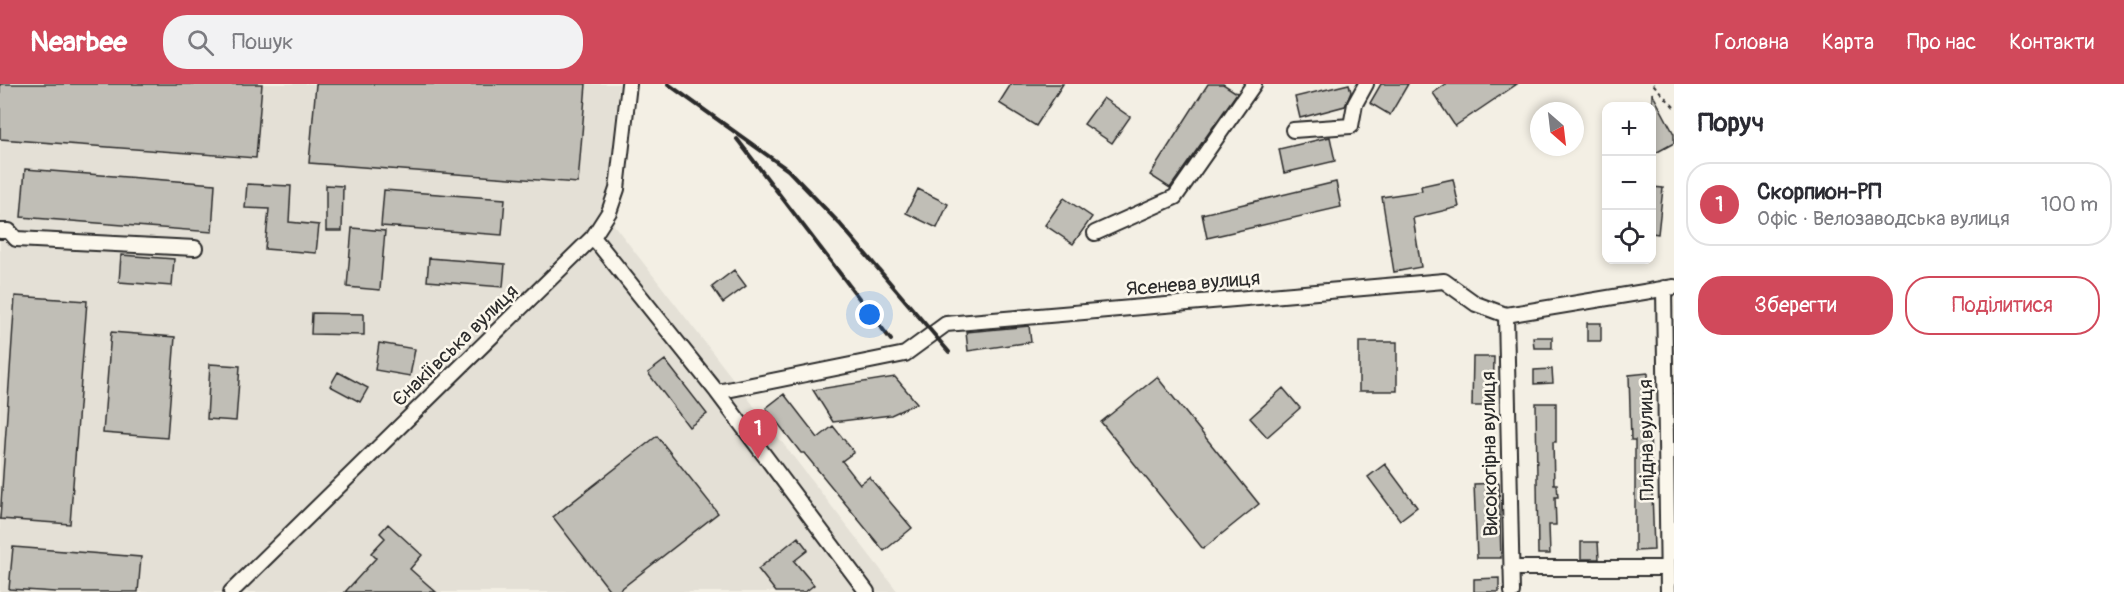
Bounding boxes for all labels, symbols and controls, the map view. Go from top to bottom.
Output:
search box [163,15,583,69]
text: Nearbee [30,25,127,60]
icon: search [184,26,217,59]
text: Пошук [232,28,293,56]
text: Головна [1715,29,1789,56]
text: Карта [1822,29,1874,56]
text: Про нас [1907,29,1976,56]
text: Контакти [2009,29,2094,56]
north arrow [1530,102,1584,156]
map controls [1602,102,1656,264]
button: + [1602,102,1656,156]
text: Поруч [1698,107,1764,139]
button: − [1602,156,1656,210]
text: Скорпион-РП [1757,178,1881,206]
text: 1 [1716,192,1723,217]
text: 100 m [2041,192,2098,217]
text: Офіс · Велозаводська вулиця [1757,206,2010,231]
button: locate [1602,210,1656,264]
street label: Ясенева вулиця [1125,265,1261,302]
button: Зберегти [1698,276,1893,335]
button: Поділитися [1905,276,2100,335]
street label: Єнакіївська вулиця [387,279,523,412]
your location [855,300,884,329]
street label: Високогірна вулиця [1476,371,1503,537]
street label: Плідна вулиця [1633,379,1660,501]
pin: 1 [738,410,777,459]

